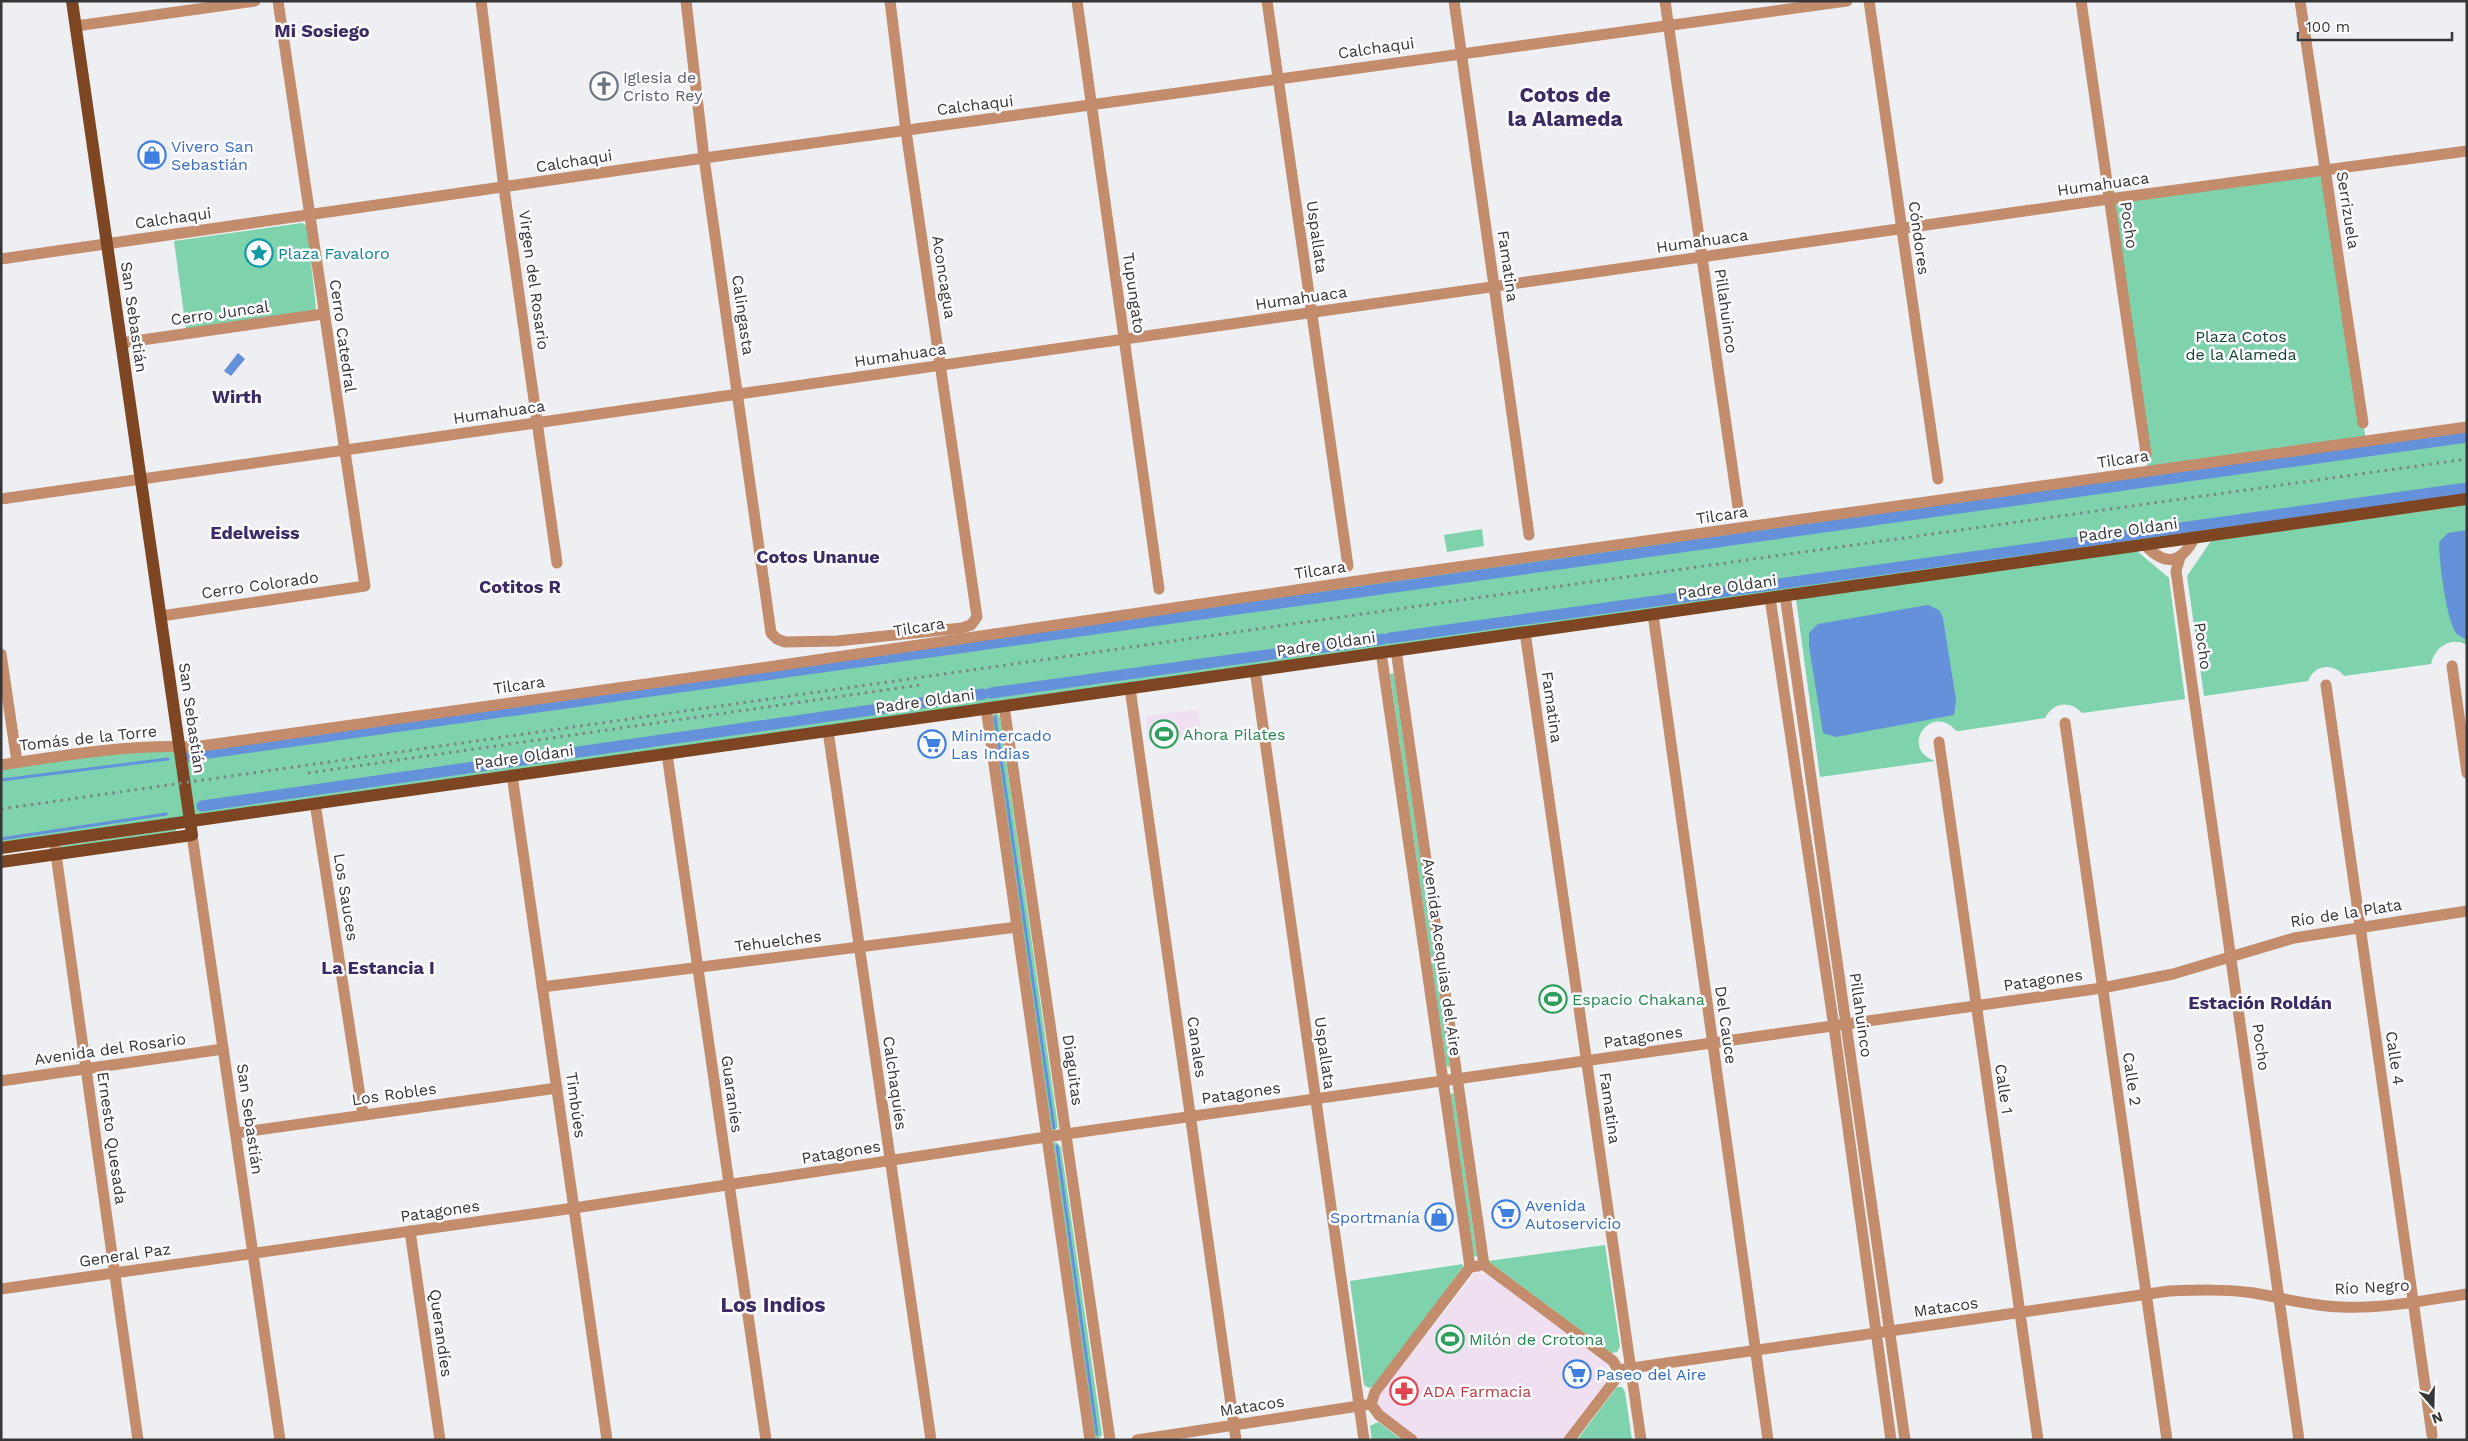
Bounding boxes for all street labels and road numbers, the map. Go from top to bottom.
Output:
street label: Calchaqui [1337,33,1415,63]
street label: Calchaqui [936,91,1014,119]
street label: Calchaqui [534,146,614,176]
street label: Humahuaca [2056,168,2150,200]
street label: Serrizuela [2332,170,2364,250]
street label: Uspallata [1303,200,1331,274]
street label: Cóndores [1904,200,1934,276]
street label: Pocho [2116,200,2142,250]
street label: Calchaqui [134,203,212,233]
street label: Virgen del Rosario [515,209,553,351]
street label: Humahuaca [1655,225,1749,257]
street label: Famatina [1494,229,1522,303]
street label: Aconcagua [928,234,960,320]
street label: Tupungato [1119,251,1149,335]
street label: San Sebastián [117,260,151,374]
street label: Pillahuinco [1711,267,1741,355]
street label: Calingasta [728,274,758,356]
street label: Cerro Catedral [326,278,360,394]
street label: Humahuaca [1254,282,1348,314]
street label: Cerro Juncal [170,297,271,329]
street label: Humahuaca [853,339,947,371]
street label: Humahuaca [452,396,546,428]
street label: Tilcara [2096,446,2150,472]
street label: Tilcara [1695,502,1749,528]
street label: Padre Oldani [2077,514,2179,546]
street label: Tilcara [1293,557,1347,583]
street label: Cerro Colorado [200,567,320,603]
street label: Padre Oldani [1676,571,1778,603]
street label: Tilcara [892,614,946,640]
street label: Pocho [2190,621,2216,671]
street label: Padre Oldani [1275,628,1377,660]
street label: San Sebastián [175,661,209,775]
street label: Famatina [1538,670,1566,744]
street label: Tilcara [492,672,546,698]
street label: Padre Oldani [874,685,976,717]
street label: Tomás de la Torre [18,721,158,755]
street label: Padre Oldani [473,741,575,773]
street label: Los Sauces [330,852,362,942]
street label: Avenida Acequias del Aire [1419,857,1465,1057]
street label: Río de la Plata [2289,895,2403,931]
street label: Tehuelches [733,926,823,956]
street label: Patagones [2002,965,2084,995]
street label: Pillahuinco [1846,971,1876,1059]
street label: Del Cauce [1711,985,1741,1065]
street label: Canales [1183,1015,1211,1079]
street label: Uspallata [1311,1016,1339,1090]
street label: Patagones [1602,1022,1684,1052]
street label: Pocho [2248,1022,2274,1072]
street label: Avenida del Rosario [33,1029,187,1069]
street label: Calle 4 [2382,1030,2408,1086]
street label: Diaguitas [1059,1033,1087,1107]
street label: Calchaquíes [879,1035,911,1131]
street label: Calle 2 [2119,1051,2145,1107]
street label: Guaraníes [717,1054,747,1134]
street label: San Sebastián [233,1062,267,1176]
street label: Calle 1 [1991,1063,2017,1115]
street label: Ernesto Quesada [93,1070,131,1206]
street label: Timbúes [562,1071,590,1139]
street label: Famatina [1596,1071,1624,1145]
street label: Patagones [1200,1078,1282,1108]
street label: Los Robles [350,1079,438,1109]
street label: Patagones [800,1136,882,1168]
street label: Patagones [399,1196,481,1226]
street label: General Paz [78,1239,172,1271]
street label: Río Negro [2334,1276,2410,1298]
street label: Querandíes [425,1288,457,1378]
street label: Matacos [1912,1293,1980,1321]
street label: Matacos [1218,1392,1286,1420]

